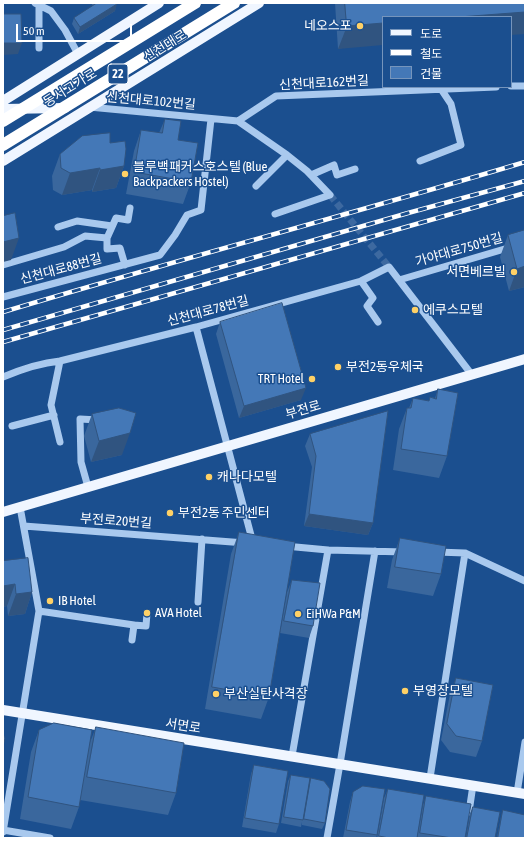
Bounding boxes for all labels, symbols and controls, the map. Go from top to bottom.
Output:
scale bar [18,16,134,42]
legend [382,16,512,88]
place label: 네오스포 [304,18,352,34]
marker: 네오스포 [355,21,365,31]
text: 50 m [23,24,45,38]
street label: 신천대로 [141,27,189,65]
text: 도로 [420,27,442,41]
text: 철도 [420,47,442,61]
road number: 22 [108,64,128,84]
street label: 동서고가로 [41,66,99,110]
text: 건물 [420,67,442,81]
street label: 신천대로162번길 [279,73,369,93]
street label: 신천대로102번길 [105,89,197,113]
place label: 블루백패커스호스텔 (Blue Backpackers Hostel) [133,159,267,190]
marker: 블루백패커스호스텔 (Blue Backpackers Hostel) [120,169,130,179]
street label: 가야대로750번길 [414,230,504,270]
street label: 신천대로88번길 [18,251,104,287]
place label: 서면베르빌 [446,264,506,280]
marker: 서면베르빌 [509,267,519,277]
street label: 신천대로78번길 [165,293,251,329]
place label: 에쿠스모텔 [423,302,483,318]
marker: 에쿠스모텔 [410,305,420,315]
place label: 부전2동우체국 [346,359,424,375]
marker: 부전2동우체국 [333,362,343,372]
place label: TRT Hotel [258,371,304,387]
marker: TRT Hotel [307,374,317,384]
street label: 부전로 [284,398,322,422]
place label: 캐나다모텔 [217,469,277,485]
marker: 캐나다모텔 [204,472,214,482]
place label: 부전2동 주민센터 [178,505,270,521]
marker: 부전2동 주민센터 [165,508,175,518]
street label: 부전로20번길 [80,511,152,531]
place label: IB Hotel [58,593,96,609]
marker: IB Hotel [45,596,55,606]
place label: AVA Hotel [155,605,202,621]
place label: EiHWa P&M [306,606,361,622]
marker: AVA Hotel [142,608,152,618]
marker: EiHWa P&M [293,609,303,619]
place label: 부영장모텔 [413,683,473,699]
place label: 부산실탄사격장 [224,686,308,702]
marker: 부영장모텔 [400,686,410,696]
marker: 부산실탄사격장 [211,689,221,699]
street label: 서면로 [164,715,202,737]

